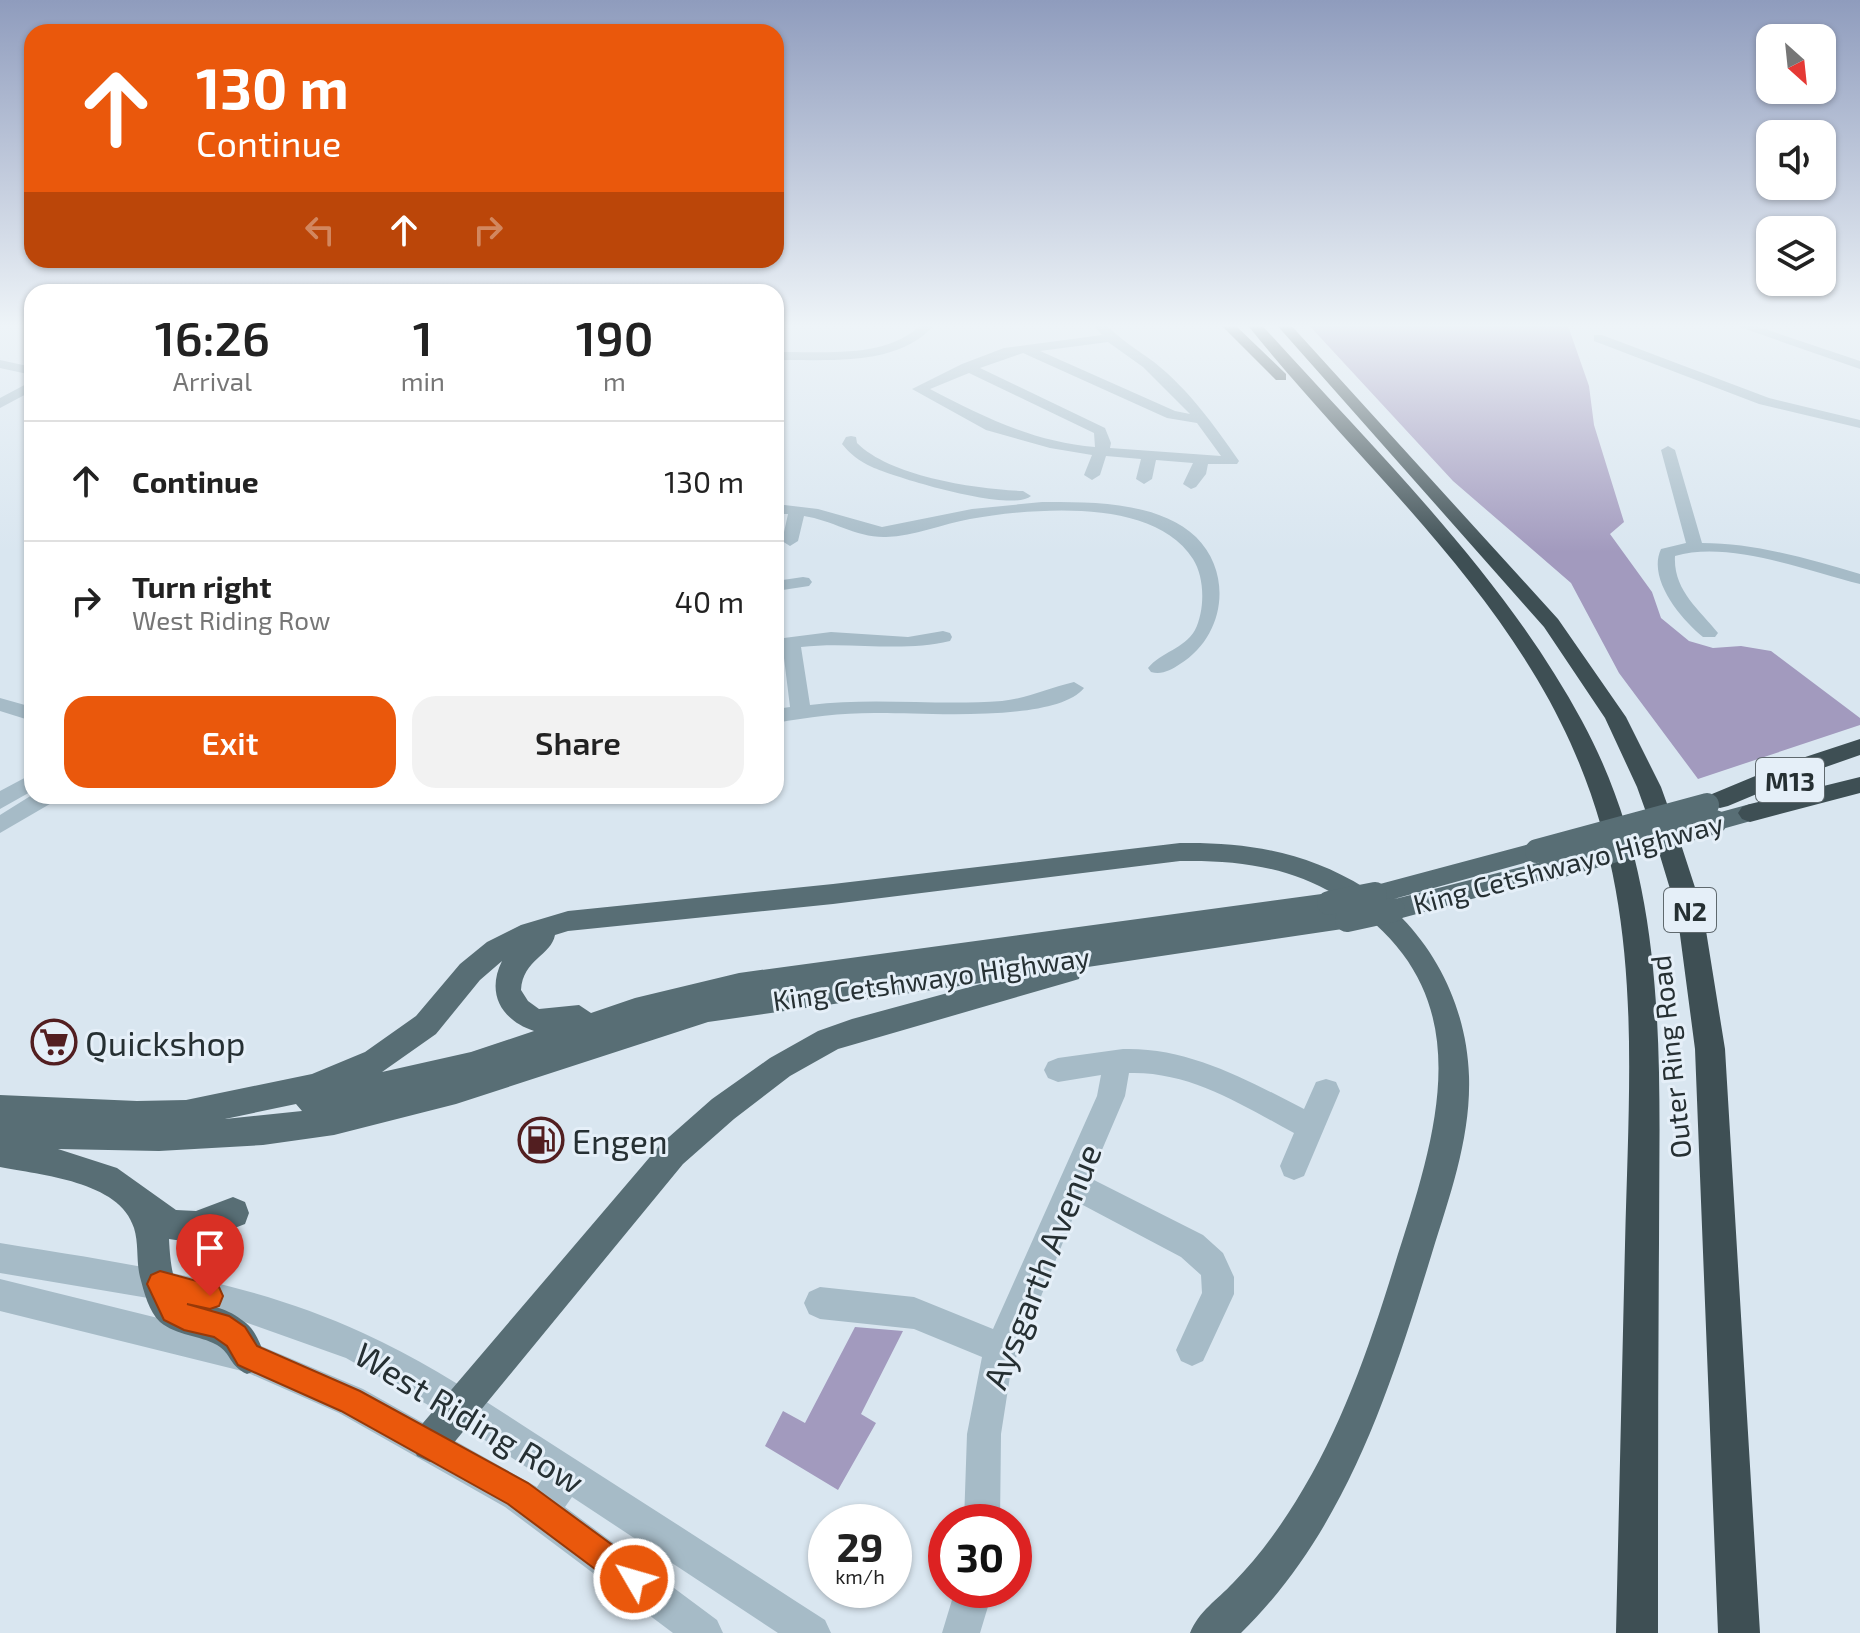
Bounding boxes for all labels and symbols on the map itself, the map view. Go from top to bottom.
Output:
north arrow [1756,24,1836,104]
road number: M13 [1756,758,1824,802]
street label: King Cetshwayo Highway [1409,805,1727,921]
road number: N2 [1664,888,1716,932]
street label: King Cetshwayo Highway [770,939,1092,1017]
street label: Outer Ring Road [1642,954,1698,1160]
supermarket icon: Quickshop [30,1018,78,1066]
place label: Quickshop [85,1022,246,1063]
fuel station icon: Engen [517,1116,565,1164]
place label: Engen [572,1120,668,1161]
street label: Aysgarth Avenue [973,1138,1109,1394]
pin [176,1214,244,1296]
street label: West Riding Row [348,1333,592,1501]
speed limit sign: 30 [928,1504,1032,1608]
position arrow [592,1537,676,1621]

